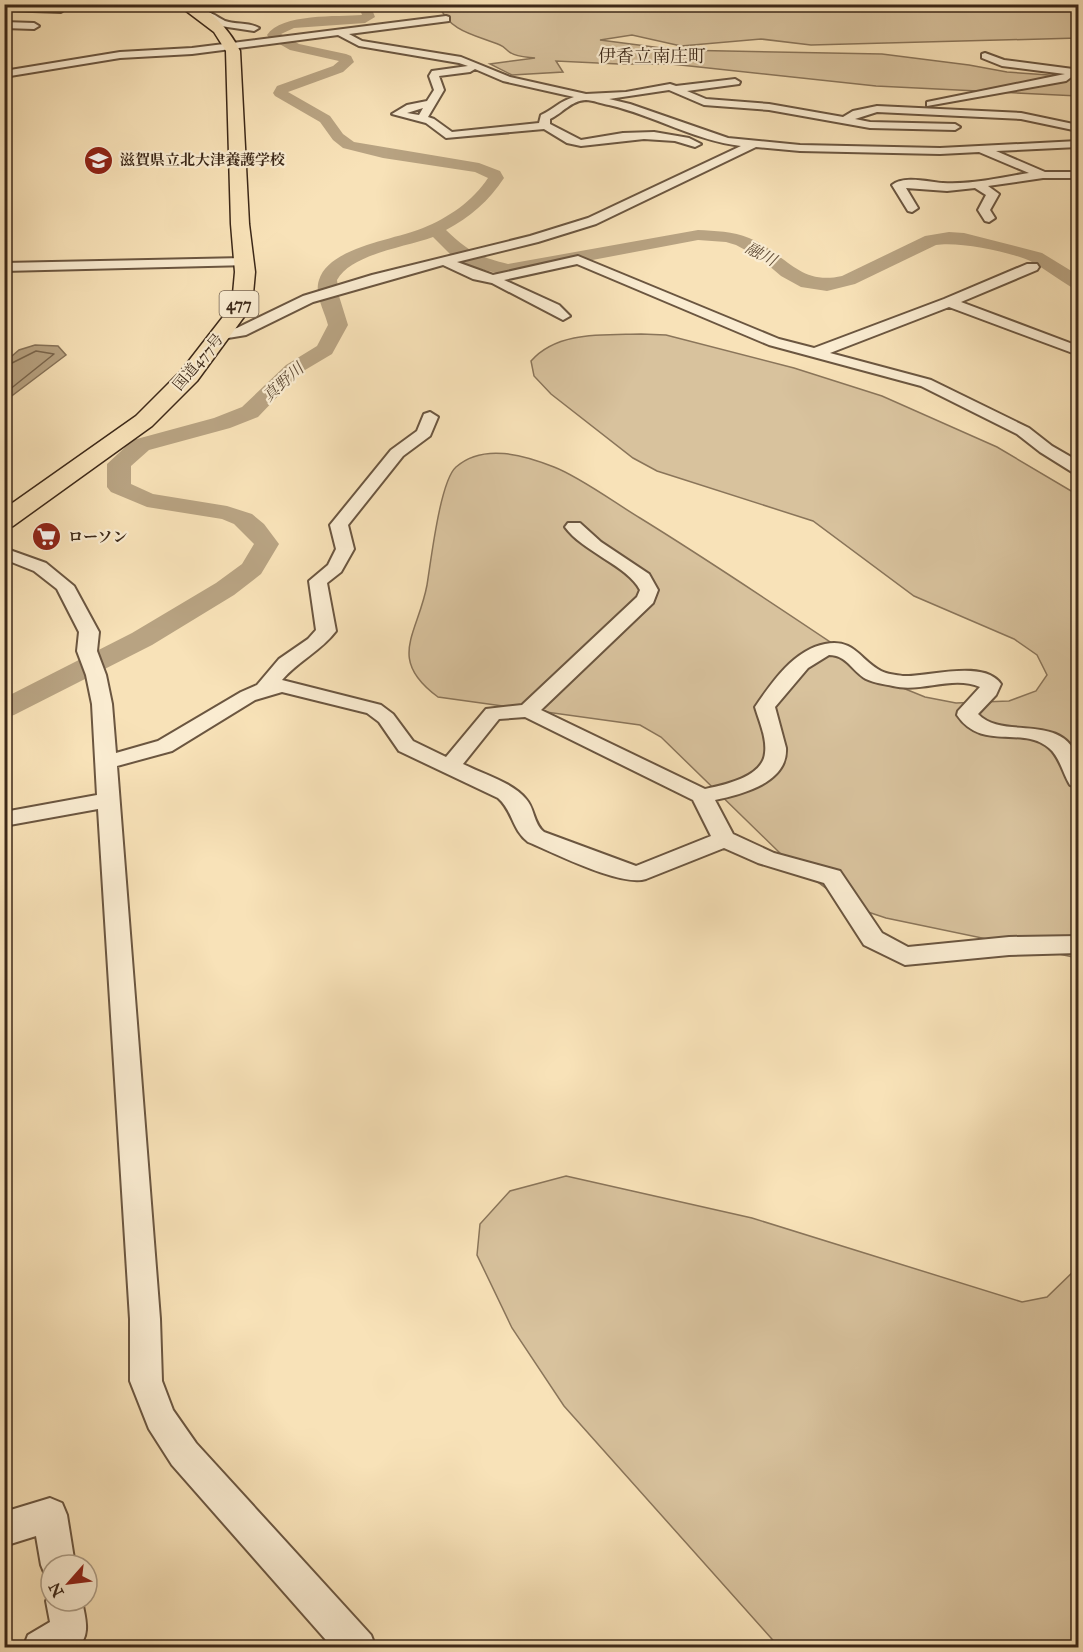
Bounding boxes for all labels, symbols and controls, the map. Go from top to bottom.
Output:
district label: 伊香立南庄町 [598,45,706,67]
school or university icon: 滋賀県立北大津養護学校 [83,144,115,176]
place label: 滋賀県立北大津養護学校 [120,151,285,169]
water label: 融川 [742,238,781,271]
road number: 477 [220,291,258,317]
street label: 国道477号 [169,330,227,394]
water label: 真野川 [259,358,309,405]
supermarket icon: ローソン [31,521,63,553]
place label: ローソン [68,528,127,546]
north arrow [39,1553,99,1613]
text: N [44,1579,68,1600]

